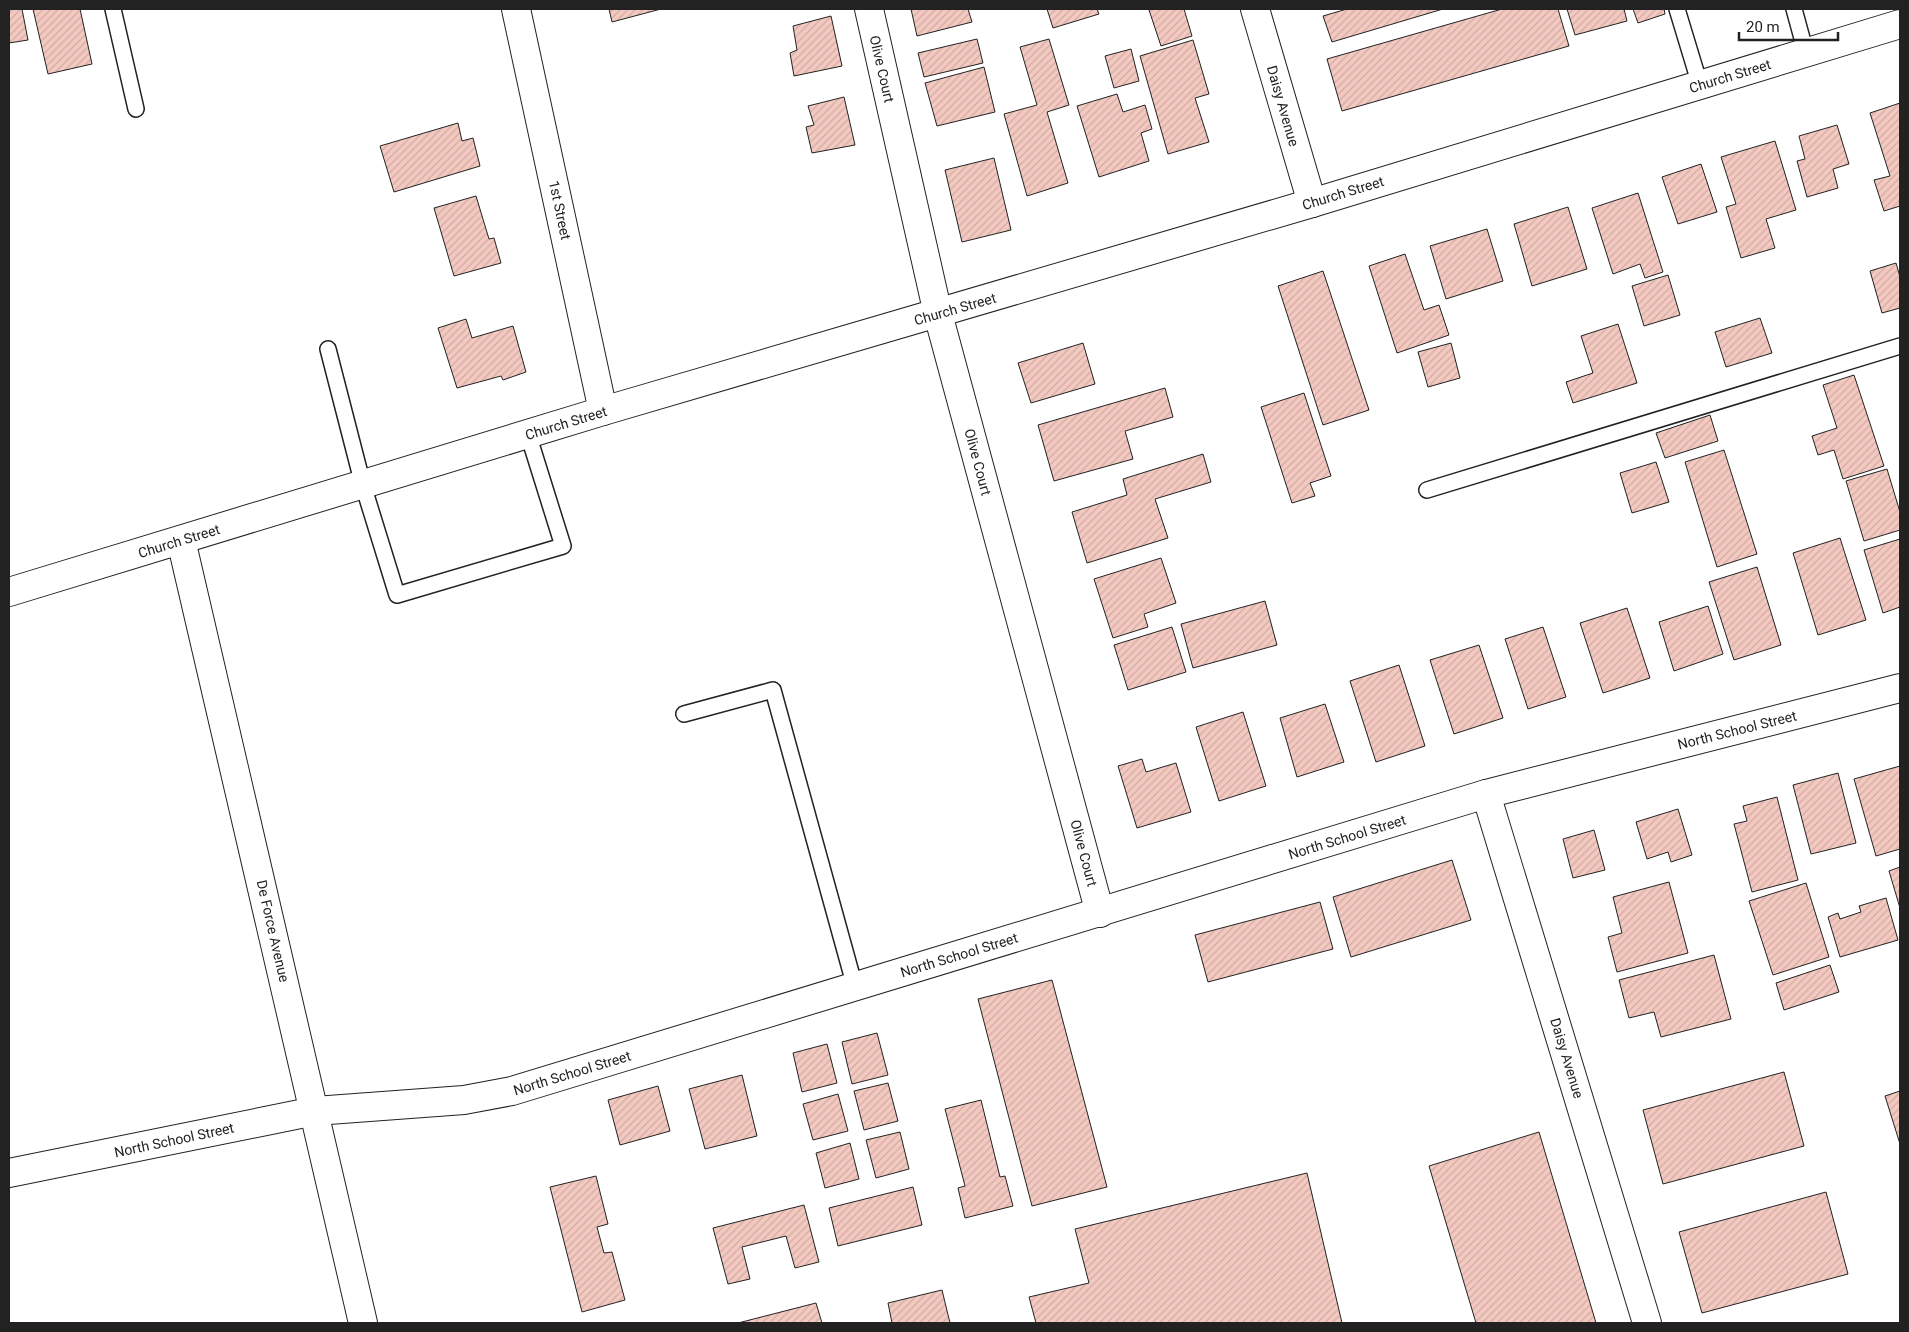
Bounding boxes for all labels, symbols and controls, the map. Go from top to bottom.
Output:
scale bar [1739,10,1838,42]
text: 20 m [1746,18,1780,36]
street label: Olive Court [866,34,898,105]
street label: Church Street [1687,56,1773,96]
street label: Daisy Avenue [1264,64,1302,148]
street label: Church Street [1300,173,1386,213]
street label: 1st Street [546,179,574,241]
street label: Church Street [912,290,998,328]
street label: Church Street [523,403,609,443]
street label: Olive Court [961,427,995,498]
street label: Church Street [136,521,222,561]
street label: North School Street [1676,707,1799,753]
street label: North School Street [1286,811,1408,862]
street label: Olive Court [1067,818,1101,889]
street label: De Force Avenue [253,878,293,984]
street label: North School Street [898,929,1020,980]
street label: Daisy Avenue [1547,1016,1587,1100]
street label: North School Street [511,1047,633,1098]
street label: North School Street [113,1119,236,1161]

